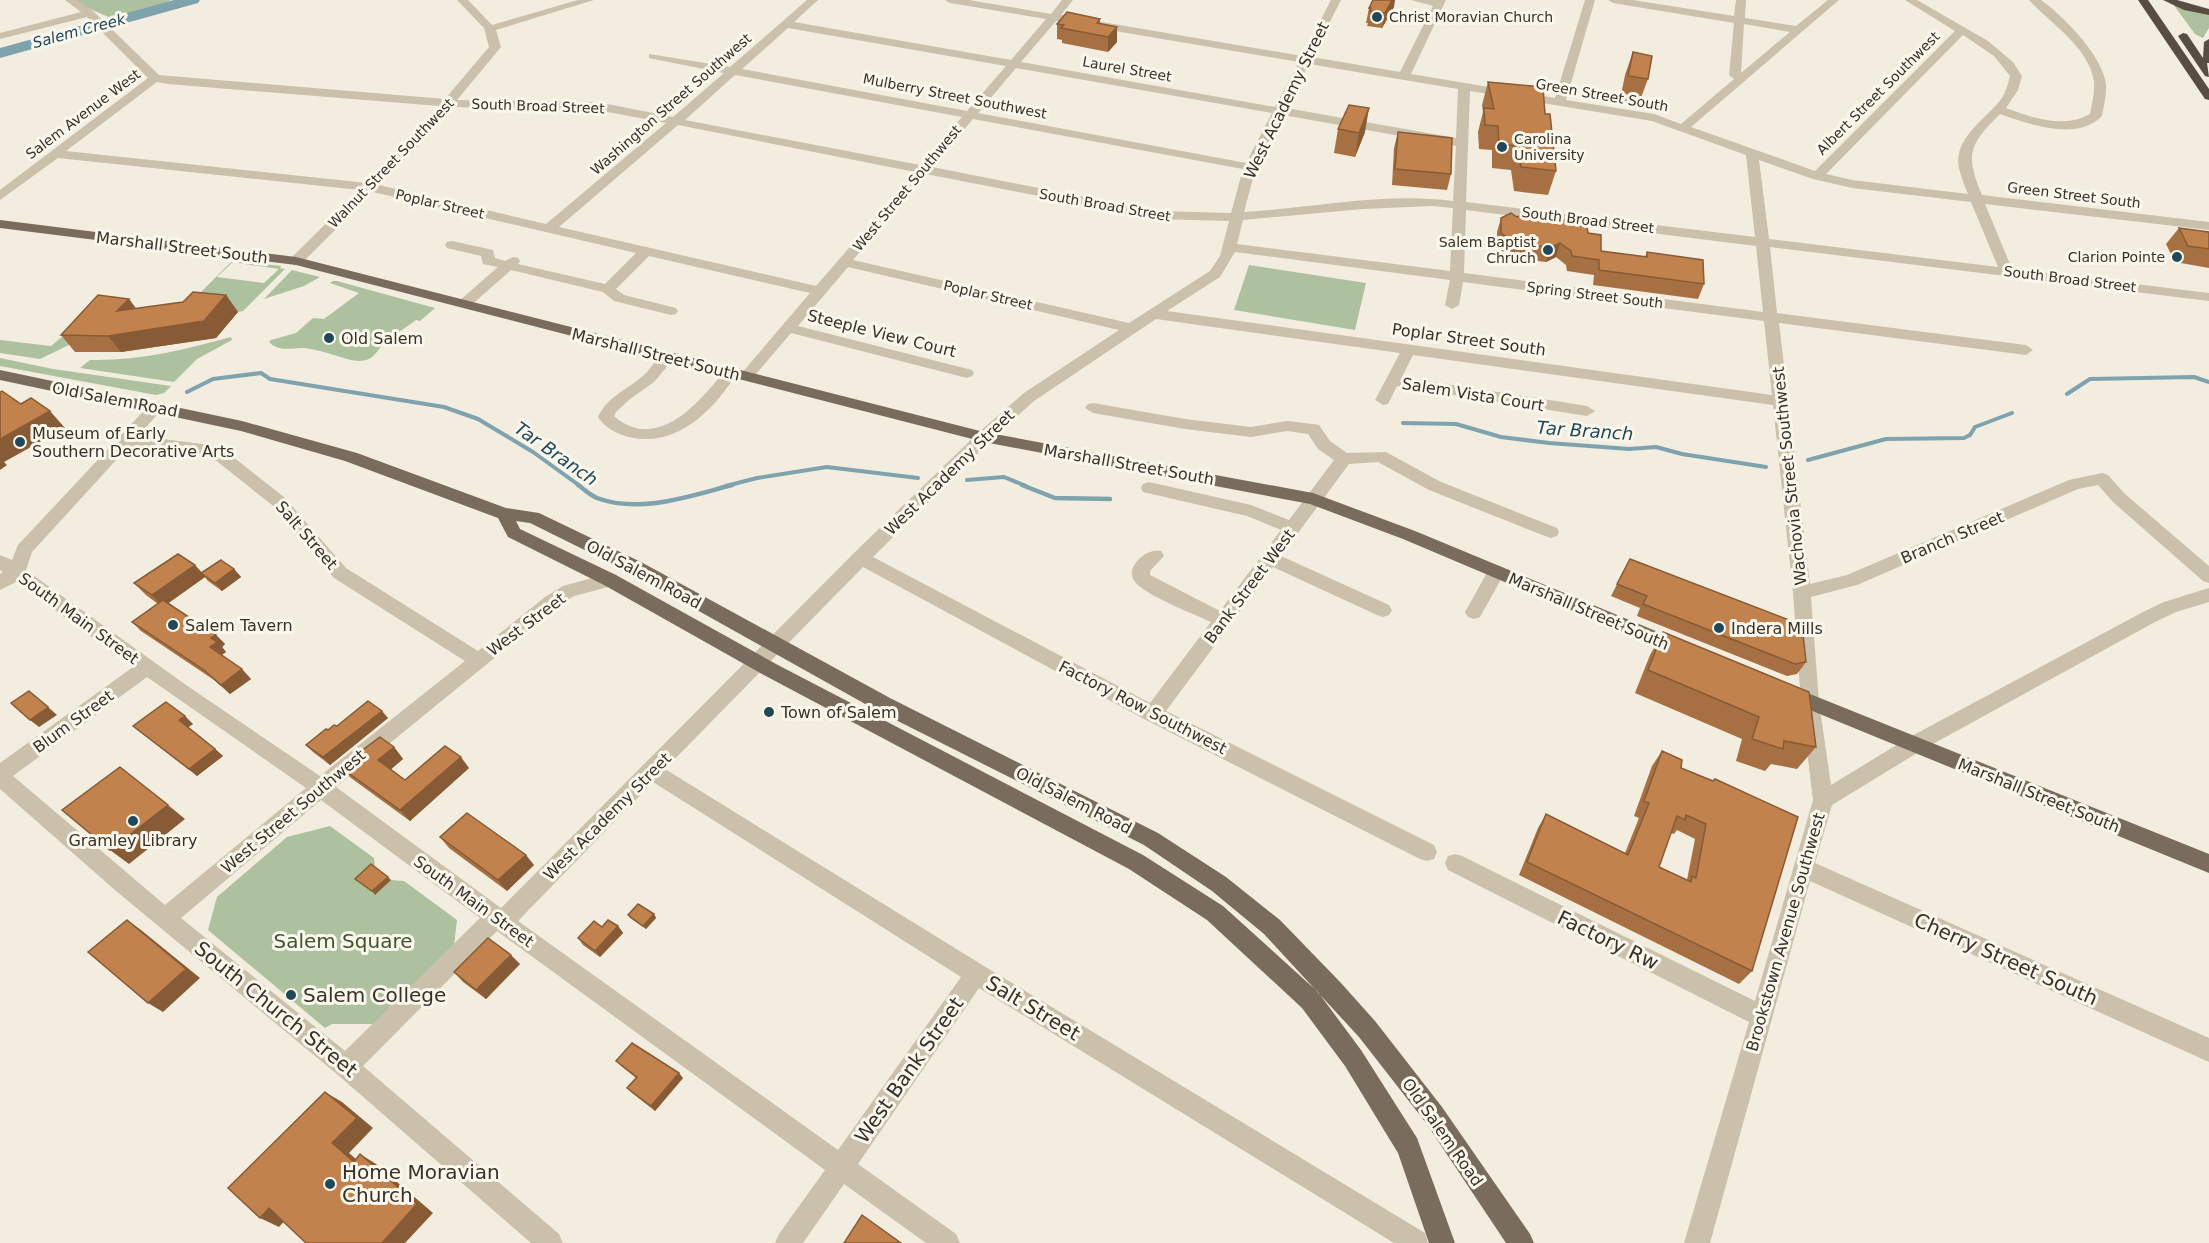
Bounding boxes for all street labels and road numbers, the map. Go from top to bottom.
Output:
street label: West Academy Street [1240,19,1333,182]
street label: Albert Street Southwest [1813,28,1943,158]
street label: Washington Street Southwest [588,30,755,178]
street label: Laurel Street [1081,53,1173,85]
street label: Salem Avenue West [23,65,144,162]
street label: Mulberry Street Southwest [862,70,1049,122]
street label: Green Street South [1534,75,1670,115]
street label: Walnut Street Southwest [325,95,457,231]
street label: South Broad Street [471,96,605,116]
street label: West Street Southwest [850,121,965,254]
street label: Green Street South [2006,179,2142,211]
street label: Poplar Street [394,186,486,222]
street label: South Broad Street [1038,186,1172,225]
street label: South Broad Street [1521,204,1656,236]
street label: Marshall Street South [95,228,269,267]
street label: South Broad Street [2003,263,2138,295]
street label: Poplar Street [942,277,1034,313]
street label: Spring Street South [1526,279,1664,311]
street label: Steeple View Court [806,306,958,361]
street label: Poplar Street South [1391,319,1547,360]
street label: Marshall Street South [570,324,742,385]
street label: Wachovia Street Southwest [1769,366,1810,586]
street label: Salem Vista Court [1401,374,1545,415]
street label: Old Salem Road [51,378,179,421]
street label: West Academy Street [881,406,1018,539]
street label: Marshall Street South [1042,440,1216,489]
street label: Salt Street [272,497,341,573]
street label: Branch Street [1898,507,2007,568]
street label: Bank Street West [1200,525,1299,647]
street label: Old Salem Road [583,536,704,613]
street label: South Main Street [15,569,142,668]
street label: Marshall Street South [1506,569,1672,654]
street label: West Street [483,589,569,660]
street label: Factory Row Southwest [1056,657,1230,758]
street label: Blum Street [29,686,117,757]
street label: West Street Southwest [217,746,369,877]
street label: West Academy Street [540,749,675,884]
street label: Marshall Street South [1955,754,2122,837]
street label: Old Salem Road [1013,763,1135,838]
street label: Brookstown Avenue Southwest [1742,811,1829,1054]
street label: South Main Street [410,852,537,951]
street label: Factory Rw [1553,905,1663,975]
street label: Cherry Street South [1910,908,2102,1010]
street label: South Church Street [190,936,362,1082]
street label: Salt Street [982,971,1085,1046]
street label: West Bank Street [850,992,969,1148]
street label: Old Salem Road [1398,1075,1487,1190]

